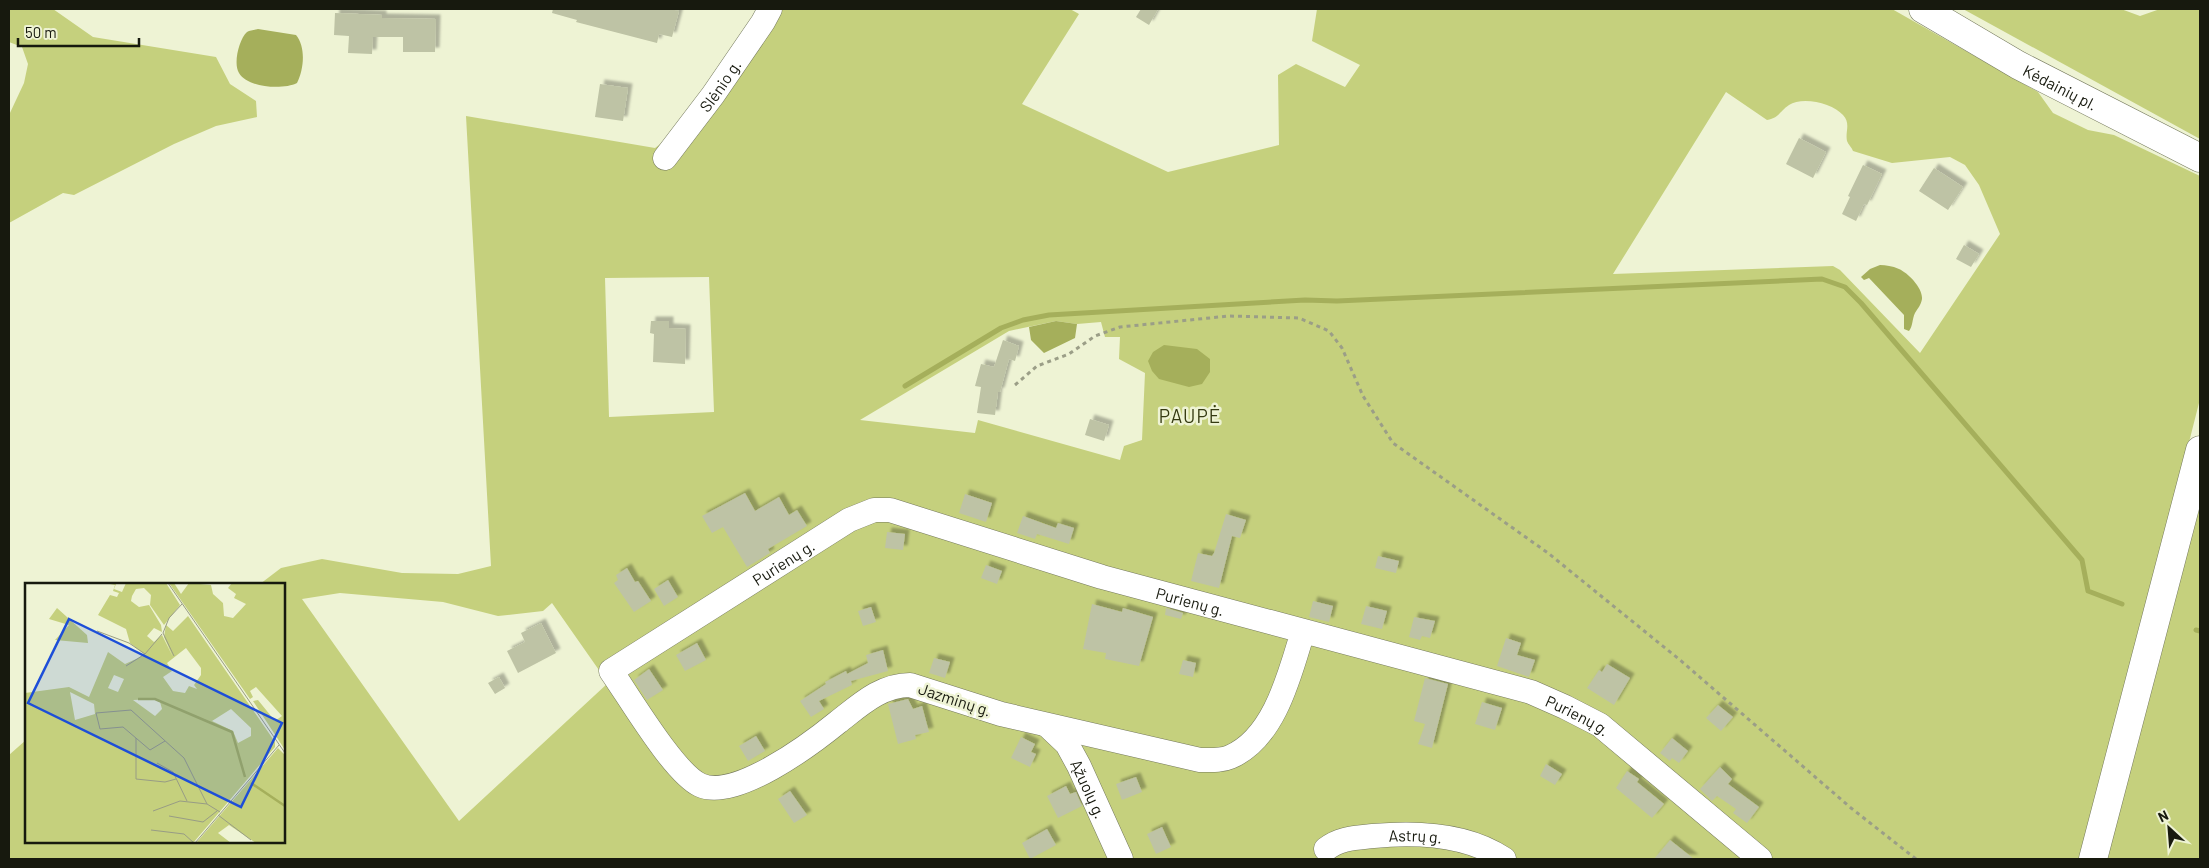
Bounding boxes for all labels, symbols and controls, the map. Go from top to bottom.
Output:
scale bar [18,15,139,47]
text: 50 m [25,23,57,41]
street label: Slėnio g. [695,55,744,115]
street label: Kėdainių pl. [2020,60,2101,114]
district label: PAUPĖ [1159,404,1221,427]
street label: Purienų g. [748,535,818,589]
street label: Purienų g. [1154,582,1227,619]
inset map [25,583,285,843]
street label: Jazminų g. [916,678,994,720]
street label: Purienų g. [1543,690,1614,739]
street label: Ąžuolų g. [1068,756,1111,821]
north arrow [2144,803,2194,853]
text: N [2155,806,2171,826]
street label: Astrų g. [1388,825,1444,846]

